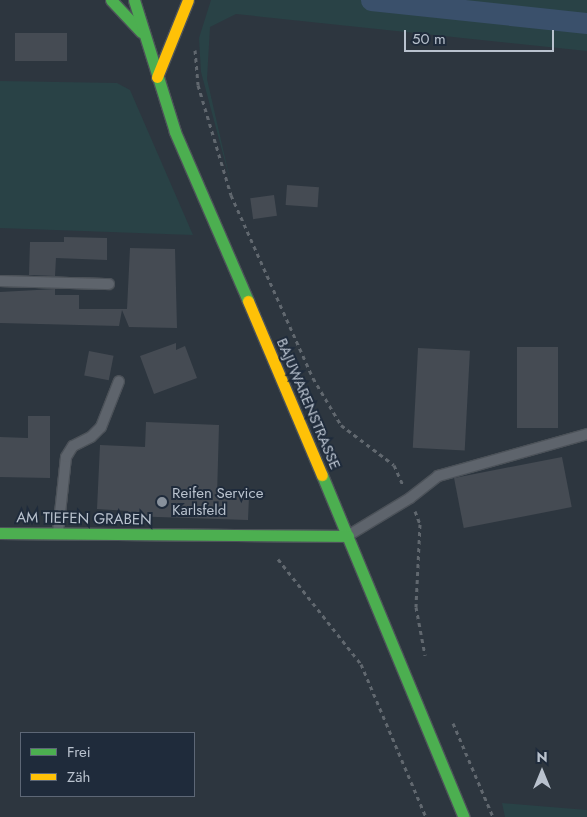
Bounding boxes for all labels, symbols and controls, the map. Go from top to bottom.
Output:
scale bar [407,20,557,52]
text: 50 m [412,28,446,50]
street label: BAJUWARENSTRASSE [272,336,344,472]
place label: Reifen Service Karlsfeld [172,484,263,519]
marker: Reifen Service Karlsfeld [156,496,168,508]
street label: AM TIEFEN GRABEN [16,509,152,529]
legend [20,732,195,797]
text: Frei [67,741,91,763]
north arrow [517,747,567,797]
text: N [536,747,548,767]
text: Zäh [67,766,90,788]

